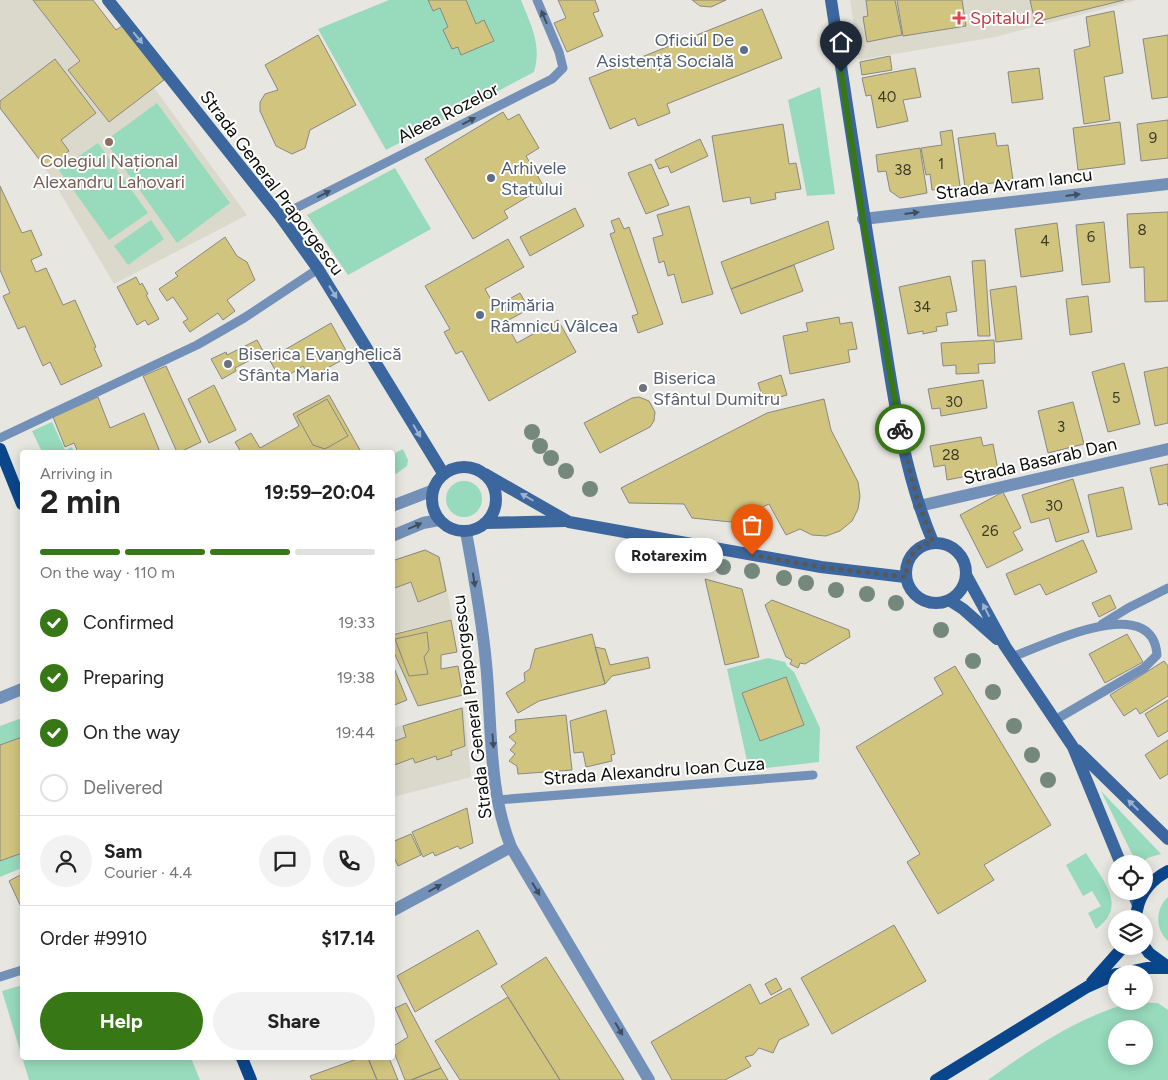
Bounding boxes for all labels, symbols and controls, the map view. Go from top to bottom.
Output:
place label: Spitalul 2 [970,7,1044,29]
one-way arrow [540,10,548,24]
marker: Spitalul 2 [952,11,966,25]
pin [820,21,862,72]
icon: home [827,28,855,56]
place label: Oficiul De Asistență Socială [596,29,734,72]
one-way arrow [132,31,143,44]
marker: Oficiul De Asistență Socială [738,44,750,56]
street label: Aleea Rozelor [394,78,502,148]
street label: Strada General Praporgescu [195,86,349,280]
house number: 40 [878,88,896,106]
one-way arrow [461,117,476,125]
house number: 9 [1149,129,1157,147]
marker: Colegiul Național Alexandru Lahovari [103,136,115,148]
place label: Colegiul Național Alexandru Lahovari [33,150,185,193]
house number: 1 [938,155,944,173]
place label: Arhivele Statului [501,157,566,200]
house number: 38 [894,161,912,179]
street label: Strada Avram Iancu [934,163,1094,205]
marker: Arhivele Statului [485,172,497,184]
one-way arrow [316,190,331,198]
one-way arrow [1066,191,1082,199]
one-way arrow [904,209,920,217]
house number: 8 [1137,221,1147,239]
house number: 6 [1087,228,1096,246]
house number: 4 [1040,232,1050,250]
one-way arrow [328,285,337,299]
place label: Primăria Râmnicu Vâlcea [490,294,618,337]
house number: 34 [913,298,931,316]
marker: Primăria Râmnicu Vâlcea [474,309,486,321]
place label: Biserica Evanghelică Sfânta Maria [238,343,402,386]
marker: Biserica Evanghelică Sfânta Maria [222,358,234,370]
place label: Biserica Sfântul Dumitru [653,367,780,410]
marker: Biserica Sfântul Dumitru [637,382,649,394]
house number: 5 [1112,389,1120,407]
house number: 30 [945,393,963,411]
courier [875,404,925,454]
icon: bike [886,415,914,443]
house number: 3 [1057,418,1065,436]
one-way arrow [412,424,421,437]
street label: Strada Basarab Dan [961,433,1119,489]
house number: 28 [942,446,960,464]
text: Arriving in [40,464,112,483]
text: 19:59–20:04 [264,481,375,504]
text: 2 min [40,483,121,521]
one-way arrow [520,493,534,502]
house number: 30 [1045,497,1063,515]
pin [731,504,773,555]
icon: bag [738,511,766,539]
one-way arrow [408,522,422,530]
house number: 26 [982,522,999,540]
callout: Rotarexim [614,538,722,572]
text: Rotarexim [631,546,707,565]
text: On the way · 110 m [40,563,175,582]
one-way arrow [471,572,479,588]
street label: Strada General Praporgescu [447,594,497,820]
one-way arrow [982,603,990,617]
icon: check [40,609,68,637]
text: Confirmed [83,611,174,634]
text: 19:33 [338,613,375,632]
icon: check [40,664,68,692]
text: Preparing [83,666,164,689]
text: 19:38 [337,668,375,687]
icon: check [40,719,68,747]
text: On the way [83,721,180,744]
text: 19:44 [335,723,375,742]
one-way arrow [489,733,497,749]
street label: Strada Alexandru Ioan Cuza [542,752,766,790]
text: Delivered [83,776,163,799]
one-way arrow [1127,799,1139,811]
button: person [40,835,92,887]
button: chat [259,835,311,887]
button: phone [323,835,375,887]
text: Sam [104,840,142,863]
map controls [1108,855,1153,1065]
button: locate [1108,855,1153,900]
text: Courier · 4.4 [104,863,192,882]
one-way arrow [531,882,540,895]
one-way arrow [428,884,443,892]
button: layers [1108,910,1153,955]
text: Order #9910 [40,927,147,950]
text: $17.14 [321,927,375,950]
button: + [1108,965,1153,1010]
button: Help [40,992,203,1050]
button: Share [213,992,375,1050]
button: − [1108,1020,1153,1065]
one-way arrow [614,1022,623,1035]

